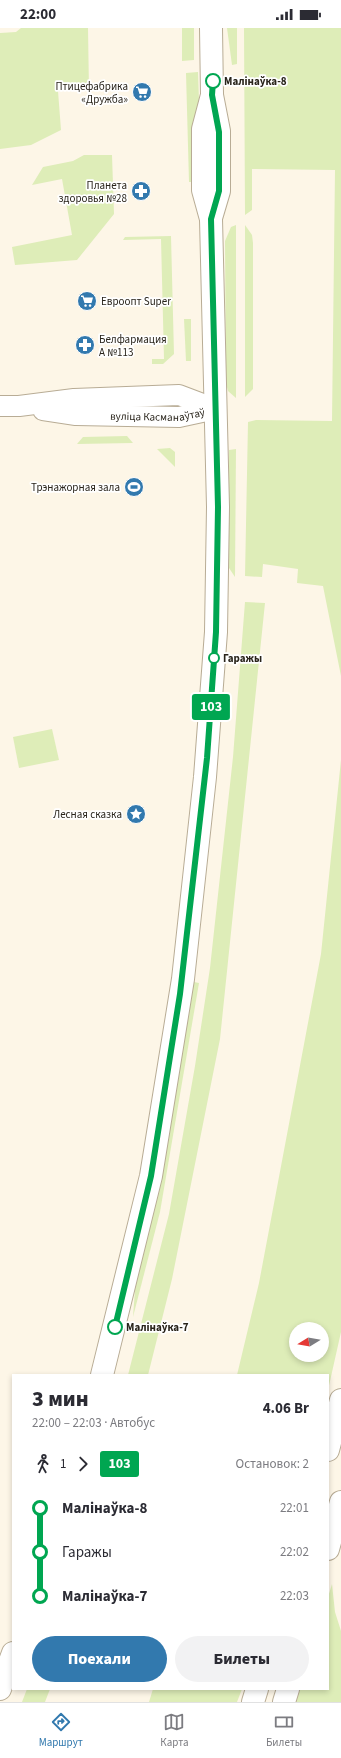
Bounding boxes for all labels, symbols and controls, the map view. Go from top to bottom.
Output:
text: 22:00 [20,4,56,25]
marker: Малінаўка-8 [205,73,221,89]
place label: Малінаўка-8 [224,74,287,89]
place label: Птицефабрика «Дружба» [55,79,128,107]
supermarket icon: Птицефабрика «Дружба» [131,81,153,103]
place label: Планета здоровья №28 [59,178,128,206]
pharmacy icon: Планета здоровья №28 [130,180,152,202]
supermarket icon: Евроопт Super [76,290,98,312]
place label: Евроопт Super [101,294,171,309]
place label: Белфармация А №113 [99,332,167,360]
pharmacy icon: Белфармация А №113 [74,334,96,356]
street label: вуліца Касманаўтаў [110,405,206,425]
sports icon: Трэнажорная зала [123,476,145,498]
place label: Трэнажорная зала [31,480,120,495]
place label: Гаражы [223,651,262,666]
marker: Гаражы [208,652,220,664]
line badge: 103 [188,694,234,720]
text: 103 [200,697,222,717]
place icon: Лесная сказка [125,803,147,825]
place label: Лесная сказка [53,807,122,822]
marker: Малінаўка-7 [107,1319,123,1335]
place label: Малінаўка-7 [126,1320,189,1335]
north arrow [289,1322,329,1362]
map controls [289,1322,329,1362]
text: 3 мин [32,1383,89,1415]
text: 4.06 Br [263,1398,309,1419]
text: 22:00 – 22:03 · Автобус [32,1414,155,1432]
icon: walk [32,1453,54,1475]
icon: forward [72,1453,94,1475]
text: 103 [108,1454,131,1474]
text: 1 [60,1455,66,1473]
text: Остановок: 2 [236,1455,309,1473]
text: Малінаўка-8 [62,1498,147,1519]
text: 22:01 [280,1499,309,1517]
text: Гаражы [62,1542,112,1563]
text: 22:02 [280,1543,309,1561]
text: Малінаўка-7 [62,1586,147,1607]
text: 22:03 [280,1587,309,1605]
button: Поехали [32,1636,167,1682]
button: Билеты [175,1636,309,1682]
tab: Маршрут [39,1711,83,1750]
tab: Карта [160,1711,189,1750]
tab: Билеты [266,1711,302,1750]

